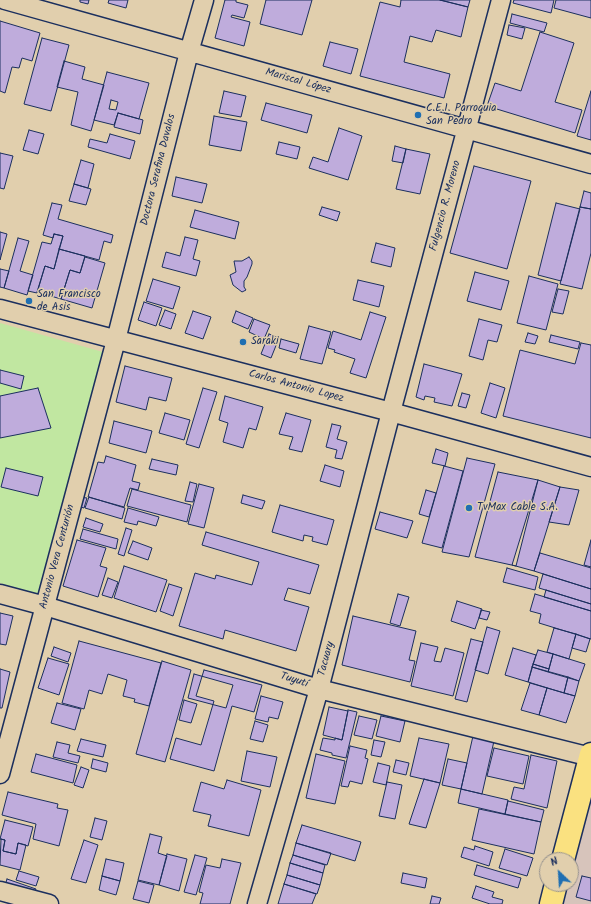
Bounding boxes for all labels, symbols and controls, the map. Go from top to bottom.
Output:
street label: Mariscal López [264,66,332,98]
place label: C.E.I. Parroquia San Pedro [426,102,496,128]
marker: C.E.I. Parroquia San Pedro [413,110,423,120]
street label: Doctora Serafina Davalos [139,113,179,227]
street label: Fulgencio R. Moreno [428,159,464,253]
place label: San Francisco de Asis [37,288,101,314]
marker: San Francisco de Asis [24,296,34,306]
place label: Saraki [251,335,279,349]
marker: Saraki [238,337,248,347]
street label: Carlos Antonio Lopez [247,368,345,406]
place label: TvMax Cable S.A. [477,501,558,515]
street label: Antonio Vera Centurión [38,503,78,611]
marker: TvMax Cable S.A. [464,503,474,513]
street label: Tacuary [316,640,338,678]
street label: Tuyutí [278,671,310,691]
north arrow [539,852,579,892]
text: N [547,852,561,872]

